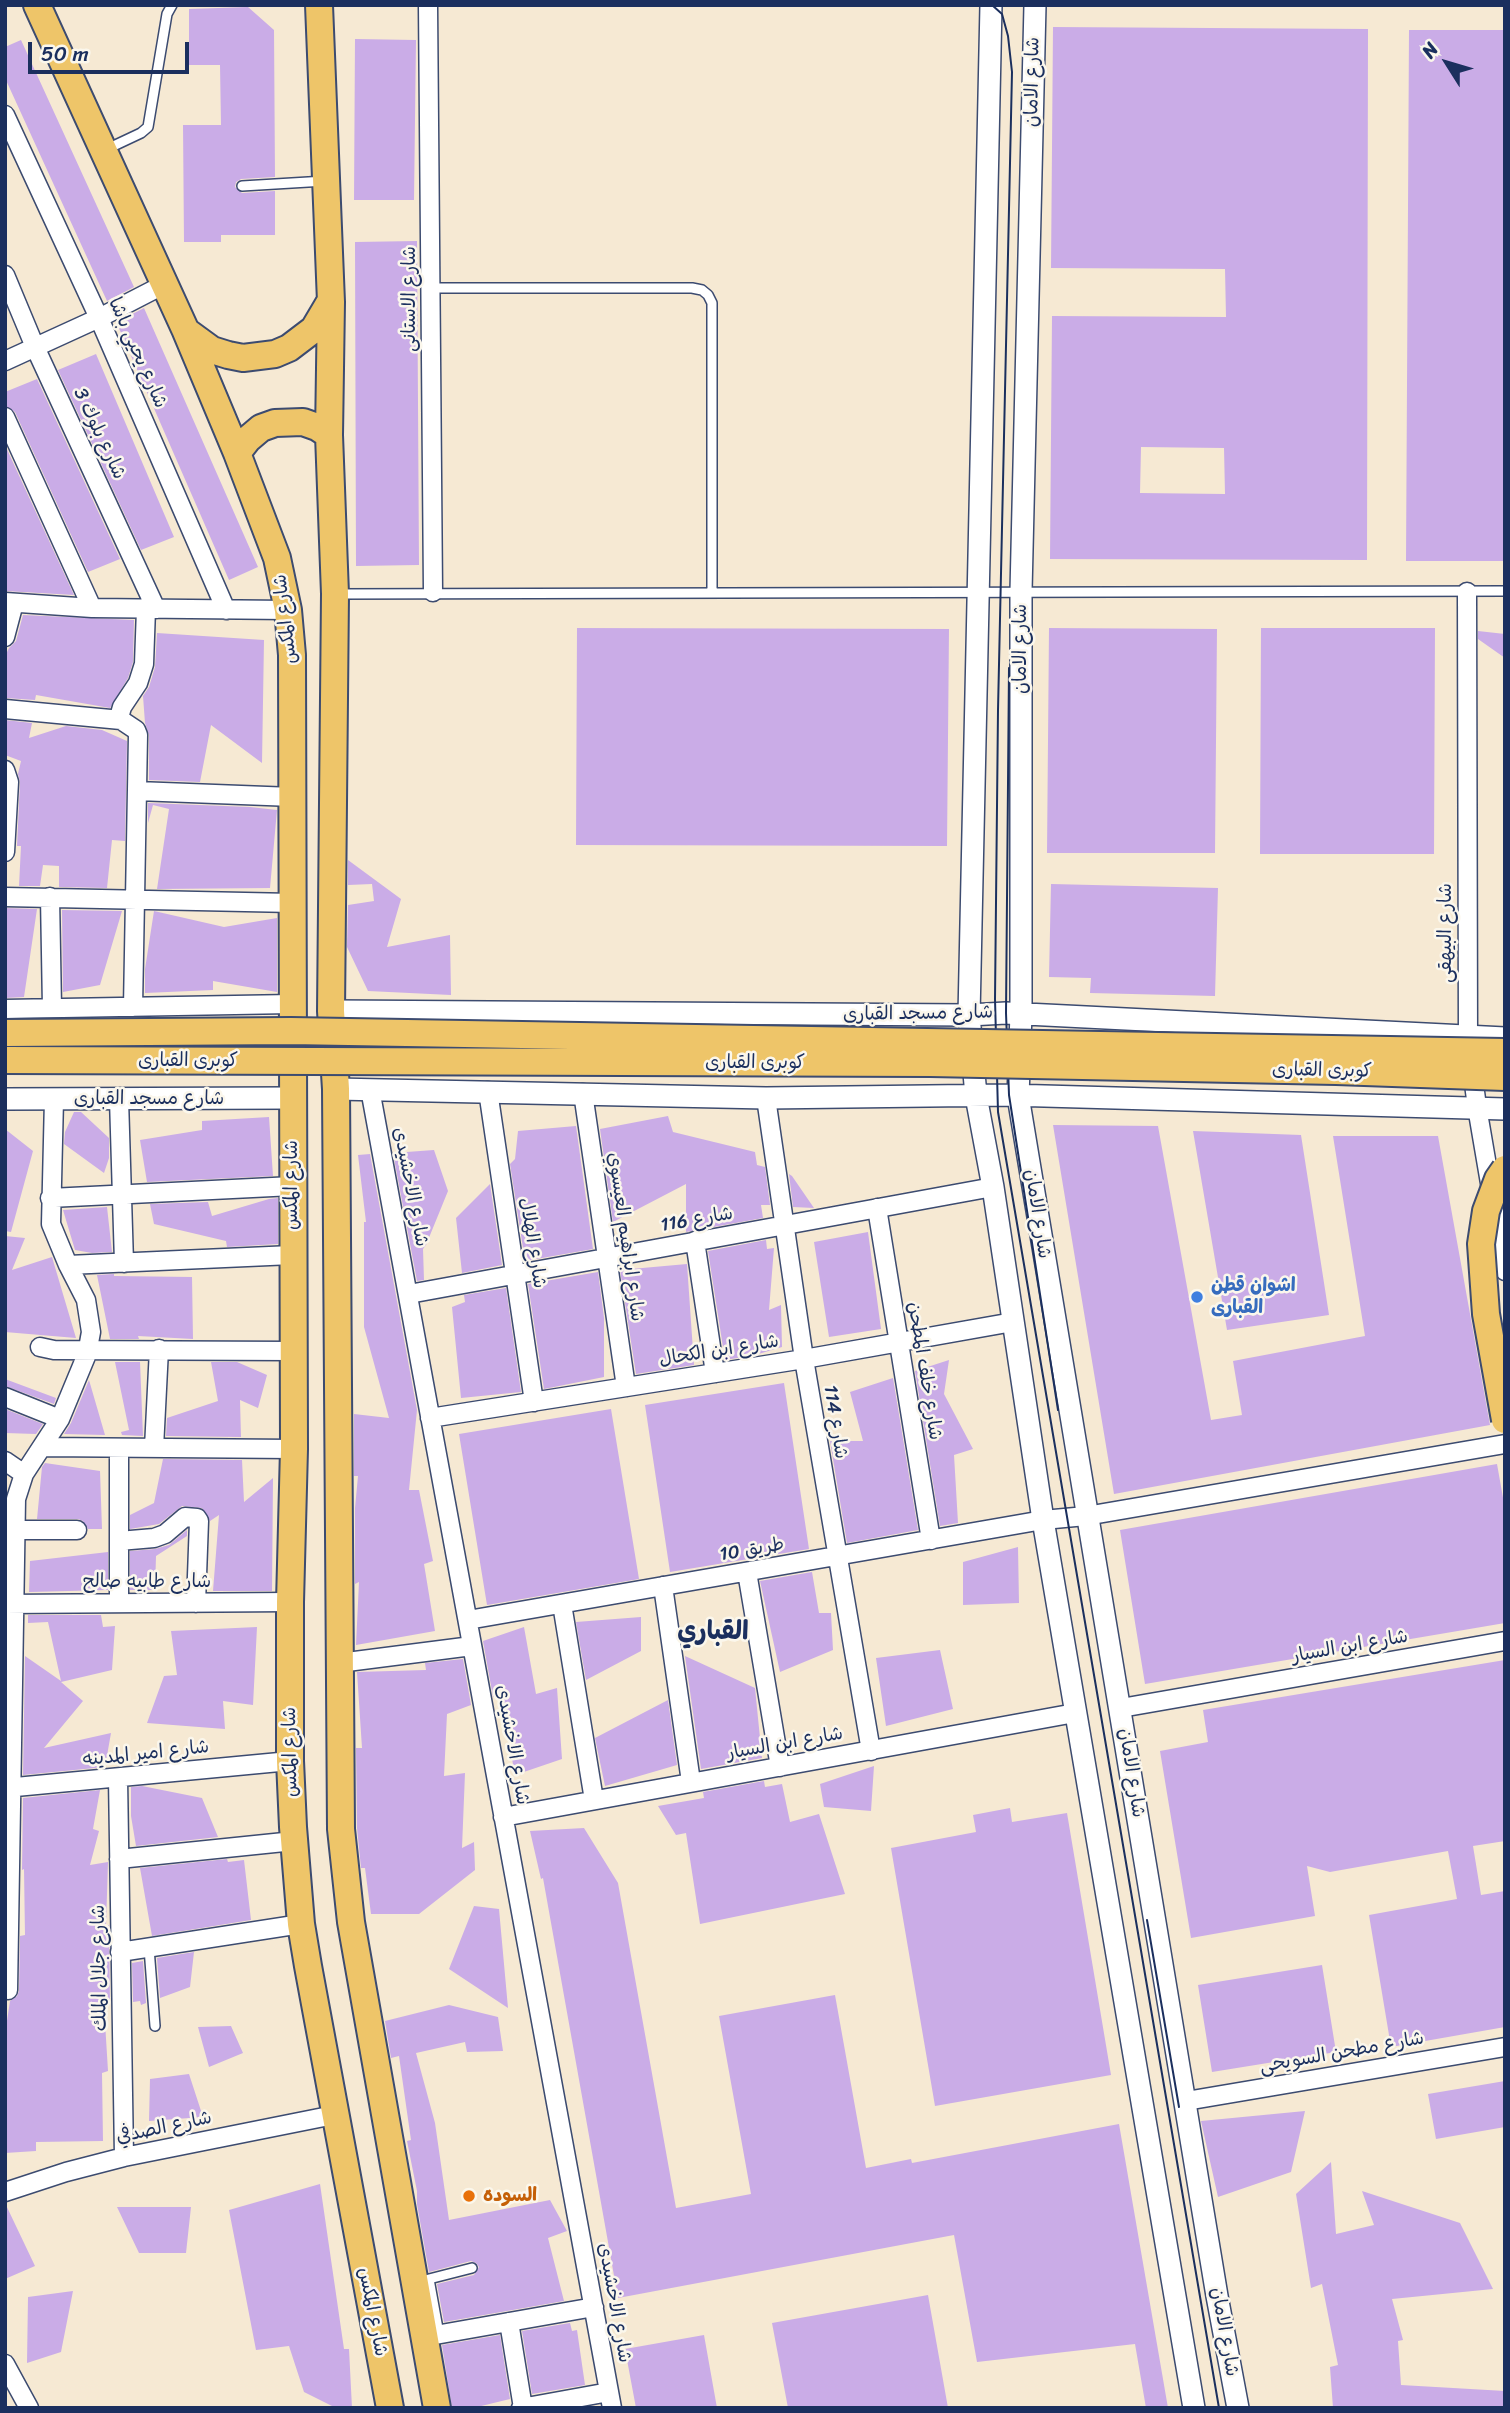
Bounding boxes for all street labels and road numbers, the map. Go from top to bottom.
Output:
street label: شارع الامان [1021,37,1045,127]
street label: شارع الاستانى [399,246,421,352]
street label: شارع يحيي باشا [102,294,172,412]
street label: شارع بلوك 3 [68,385,130,483]
street label: شارع المكس [269,573,303,665]
street label: شارع الامان [1010,604,1032,694]
street label: شارع البيهقى [1435,883,1457,983]
street label: شارع مسجد القبارى [843,1001,993,1027]
street label: كوبرى القبارى [138,1050,238,1072]
street label: كوبرى القبارى [705,1052,805,1074]
street label: كوبرى القبارى [1272,1059,1372,1083]
street label: شارع مسجد القبارى [74,1088,224,1110]
street label: شارع الاخشيدى [387,1125,433,1249]
street label: شارع المكس [281,1140,303,1230]
street label: شارع ابراهيم العيسوي [602,1151,648,1323]
street label: شارع الامان [1019,1168,1055,1260]
street label: شارع الهلال [514,1196,550,1290]
street label: شارع 116 [659,1202,735,1238]
street label: شارع خلف المطحن [902,1300,946,1442]
street label: شارع ابن الكحال [658,1330,780,1372]
street label: شارع 114 [818,1384,852,1460]
street label: طريق 10 [718,1533,786,1567]
street label: شارع طابيه صالح [83,1571,211,1593]
street label: شارع ابن السيار [1290,1626,1410,1668]
street label: شارع الاخشيدى [490,1683,534,1807]
street label: شارع المكس [279,1707,303,1797]
street label: شارع ابن السيار [725,1723,845,1765]
street label: شارع الامان [1113,1727,1149,1819]
street label: شارع امير المدينه [82,1736,210,1772]
street label: شارع جلال الملك [87,1904,113,2032]
street label: شارع مطحن السويحى [1258,2027,1426,2079]
street label: شارع الصدفي [114,2107,214,2149]
street label: شارع الاخشيدى [592,2241,636,2365]
street label: شارع المكس [352,2266,392,2358]
street label: شارع الامان [1205,2286,1243,2378]

